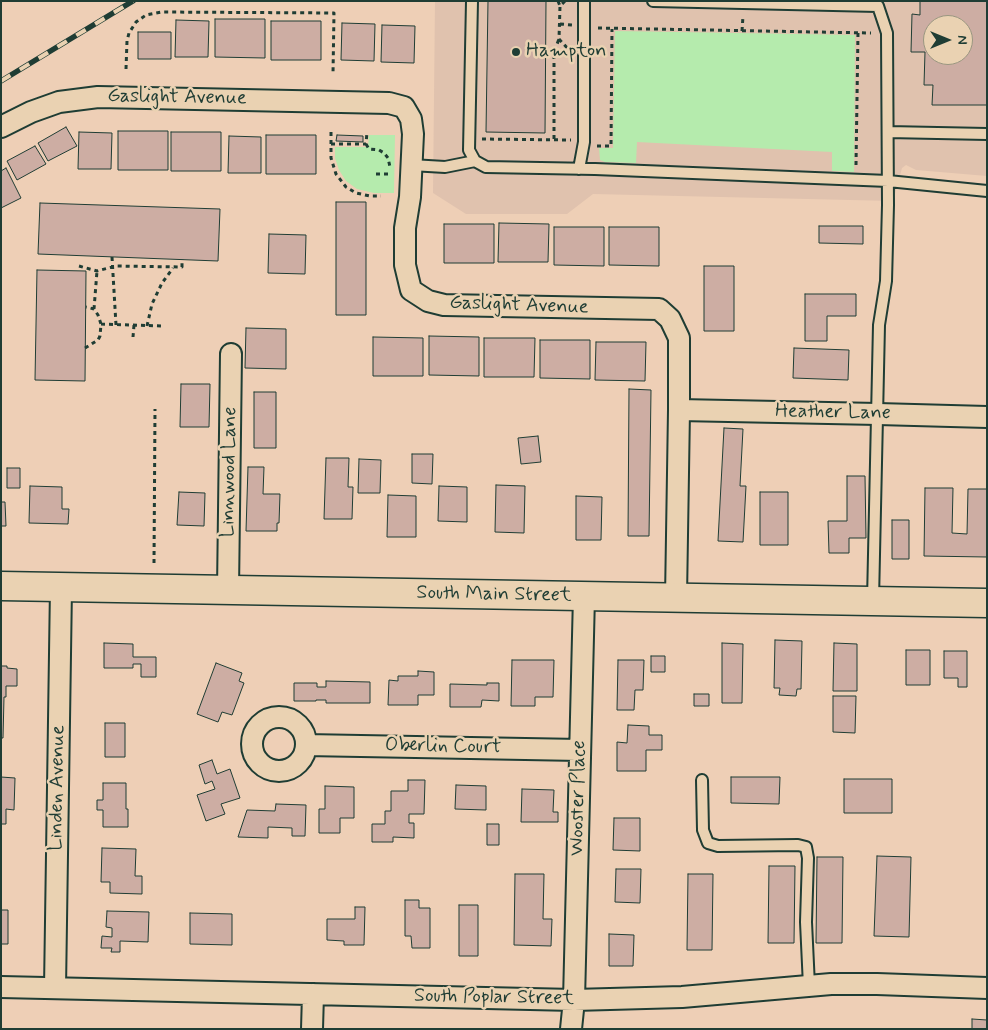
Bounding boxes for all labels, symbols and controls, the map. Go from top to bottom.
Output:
north arrow [923,15,973,65]
text: N [953,35,971,45]
place label: Hampton [526,40,606,64]
marker: Hampton [510,46,522,58]
street label: Gaslight Avenue [107,85,247,111]
street label: Gaslight Avenue [449,292,589,320]
street label: Heather Lane [775,400,891,426]
street label: Linnwood Lane [217,406,243,538]
street label: South Main Street [416,582,572,608]
street label: Linden Avenue [45,725,71,851]
street label: Oberlin Court [385,734,501,760]
street label: Wooster Place [566,740,592,856]
street label: South Poplar Street [414,985,574,1011]

